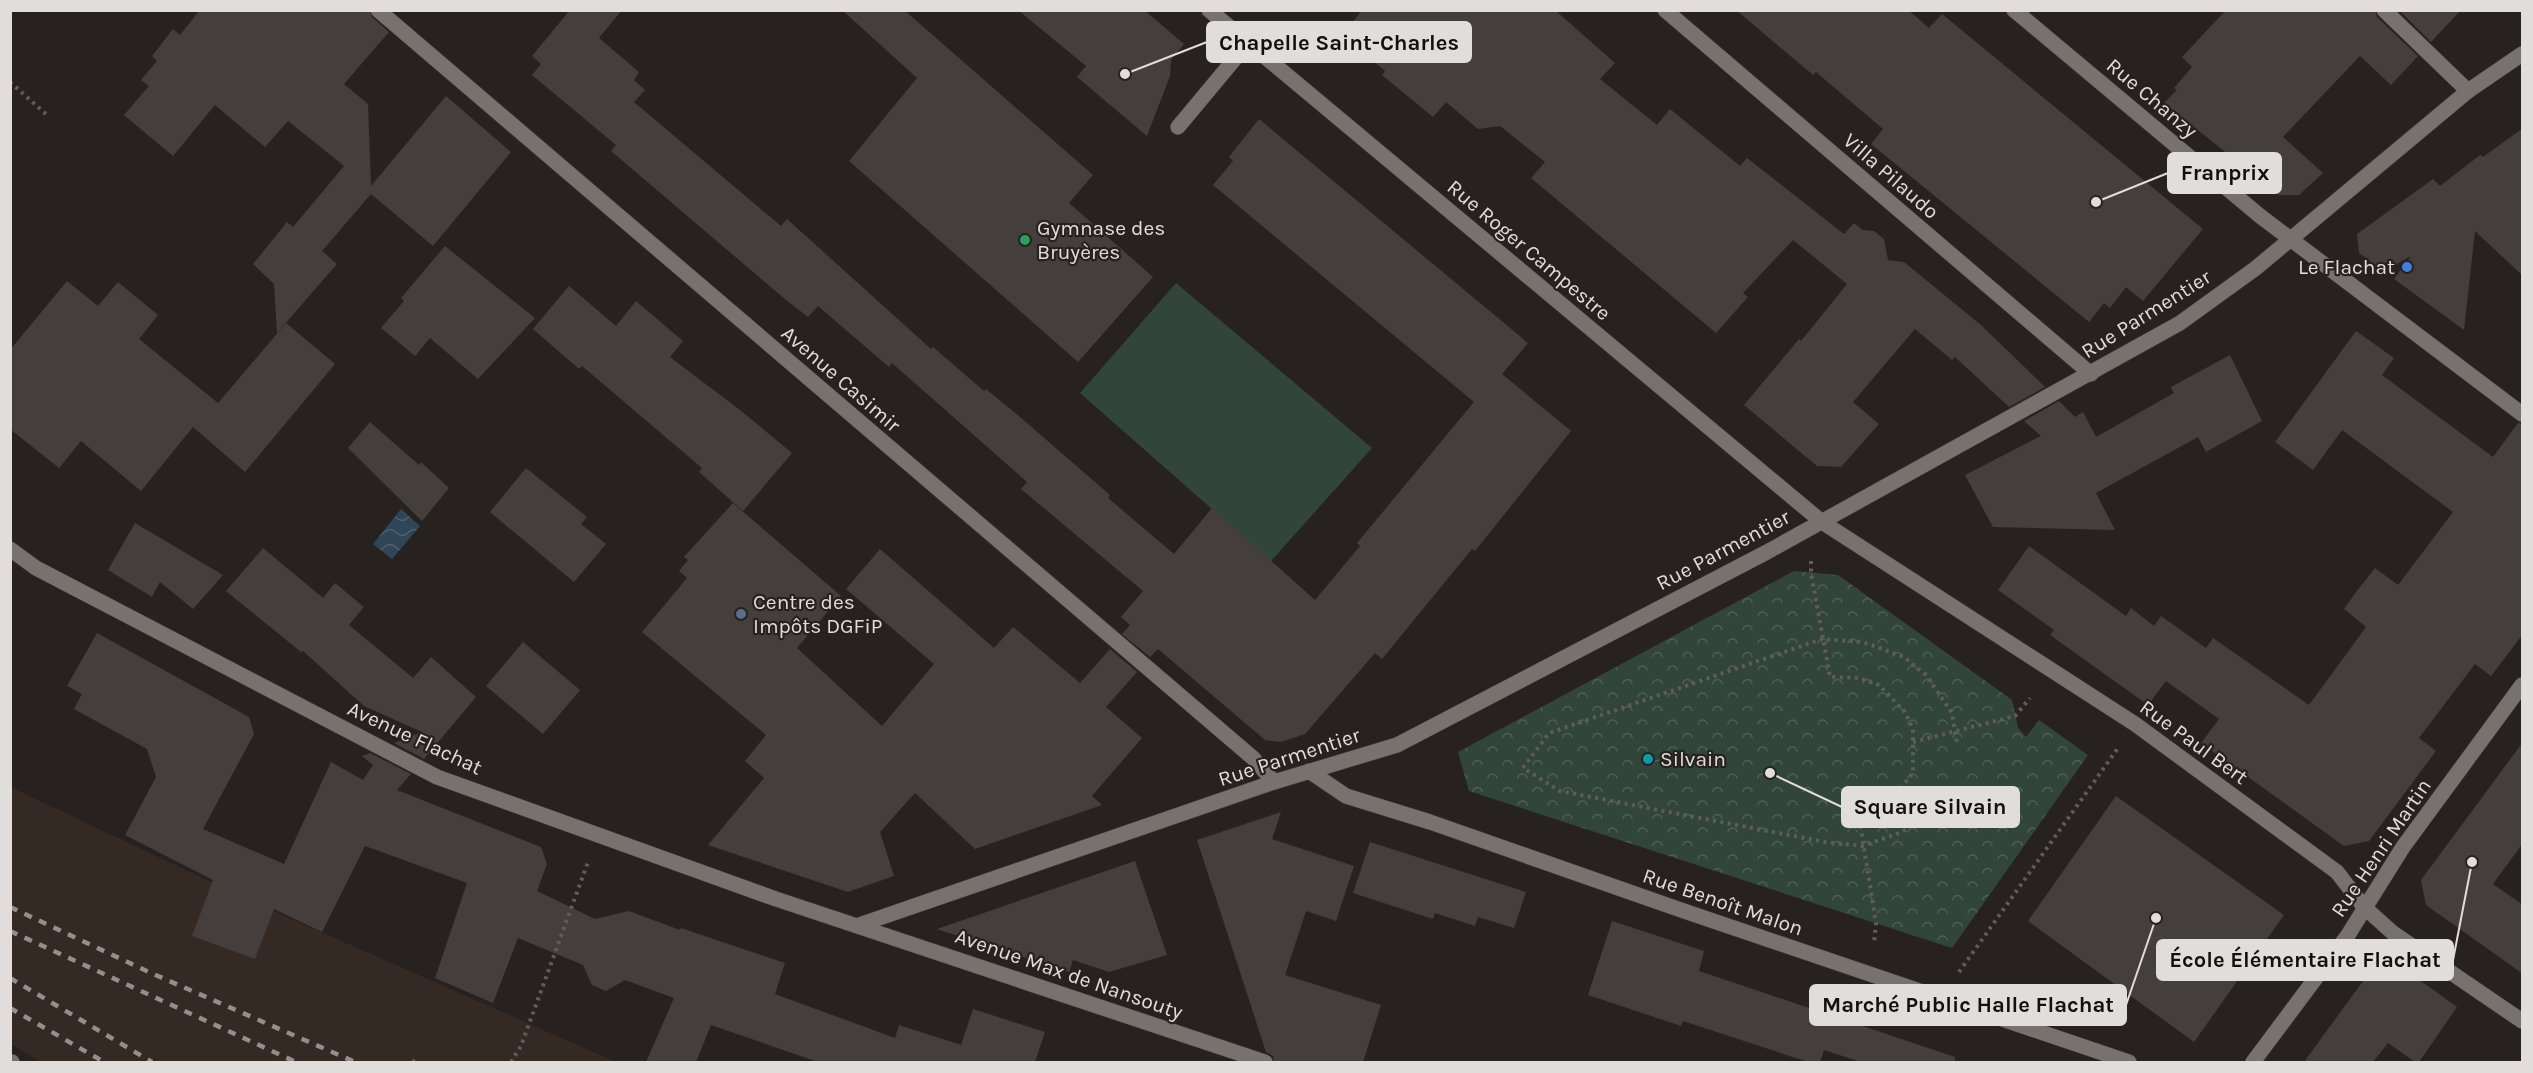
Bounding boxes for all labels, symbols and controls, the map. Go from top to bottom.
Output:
callout: Chapelle Saint-Charles [1207,22,1471,62]
text: Chapelle Saint-Charles [1219,30,1459,56]
street label: Rue Chanzy [2102,53,2202,143]
street label: Villa Pilaudo [1838,128,1944,224]
callout: Franprix [2168,153,2281,193]
text: Franprix [2181,160,2269,186]
street label: Rue Roger Campestre [1443,175,1615,325]
place label: Gymnase des Bruyères [1037,216,1165,264]
marker: Gymnase des Bruyères [1018,233,1032,247]
place label: Le Flachat [2298,255,2395,279]
marker: Le Flachat [2400,260,2414,274]
street label: Rue Parmentier [2077,264,2215,363]
street label: Avenue Casimir [777,321,906,437]
street label: Rue Parmentier [1652,505,1794,595]
place label: Centre des Impôts DGFiP [753,590,882,638]
marker: Centre des Impôts DGFiP [734,607,748,621]
street label: Rue Paul Bert [2135,695,2253,789]
street label: Avenue Flachat [344,696,486,780]
street label: Rue Parmentier [1215,723,1363,791]
place label: Silvain [1660,747,1726,771]
marker: Silvain [1641,752,1655,766]
street label: Rue Henri Martin [2326,774,2436,922]
callout: Square Silvain [1842,787,2019,827]
text: Square Silvain [1853,794,2007,820]
street label: Rue Benoît Malon [1640,863,1806,941]
street label: Avenue Max de Nansouty [952,924,1186,1024]
callout: École Élémentaire Flachat [2157,940,2453,980]
text: École Élémentaire Flachat [2169,946,2441,973]
callout: Marché Public Halle Flachat [1810,985,2126,1025]
text: Marché Public Halle Flachat [1822,992,2114,1018]

